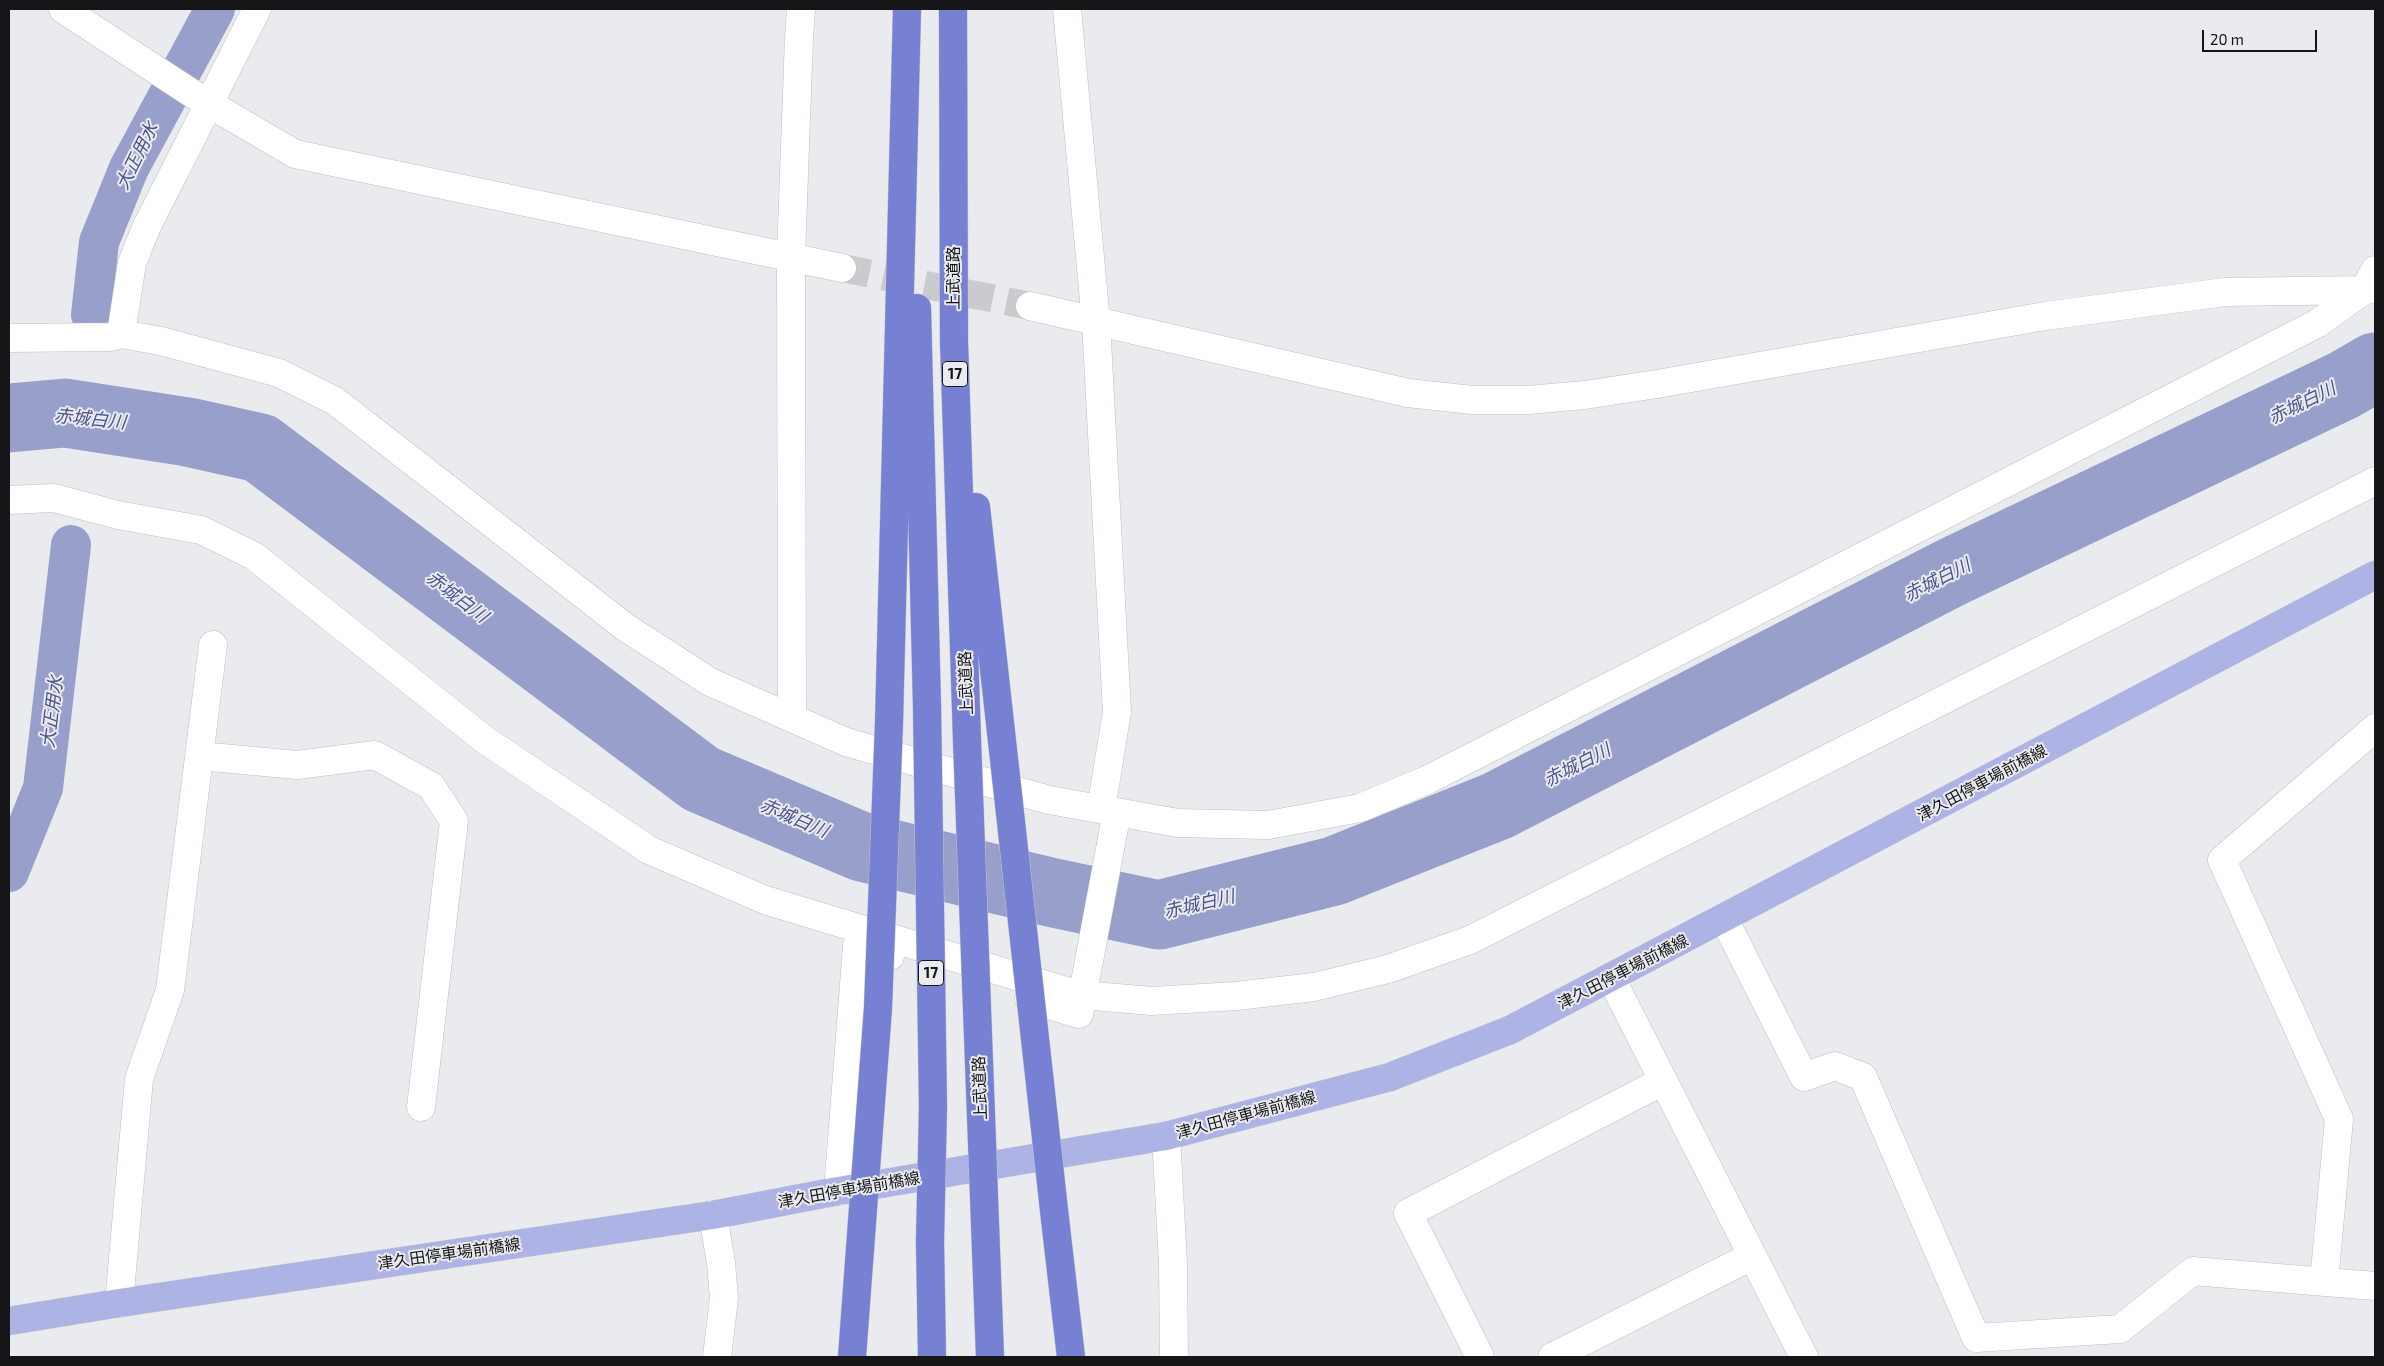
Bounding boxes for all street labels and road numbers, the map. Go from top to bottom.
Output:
street label: 上武道路 [944,246,964,310]
road number: 17 [942,362,968,386]
street label: 上武道路 [955,651,977,715]
street label: 津久田停車場前橋線 [1914,741,2050,825]
street label: 津久田停車場前橋線 [1554,931,1692,1013]
road number: 17 [918,960,944,986]
street label: 上武道路 [969,1056,991,1120]
street label: 津久田停車場前橋線 [1174,1087,1318,1143]
street label: 津久田停車場前橋線 [776,1168,922,1212]
street label: 津久田停車場前橋線 [376,1234,522,1274]

